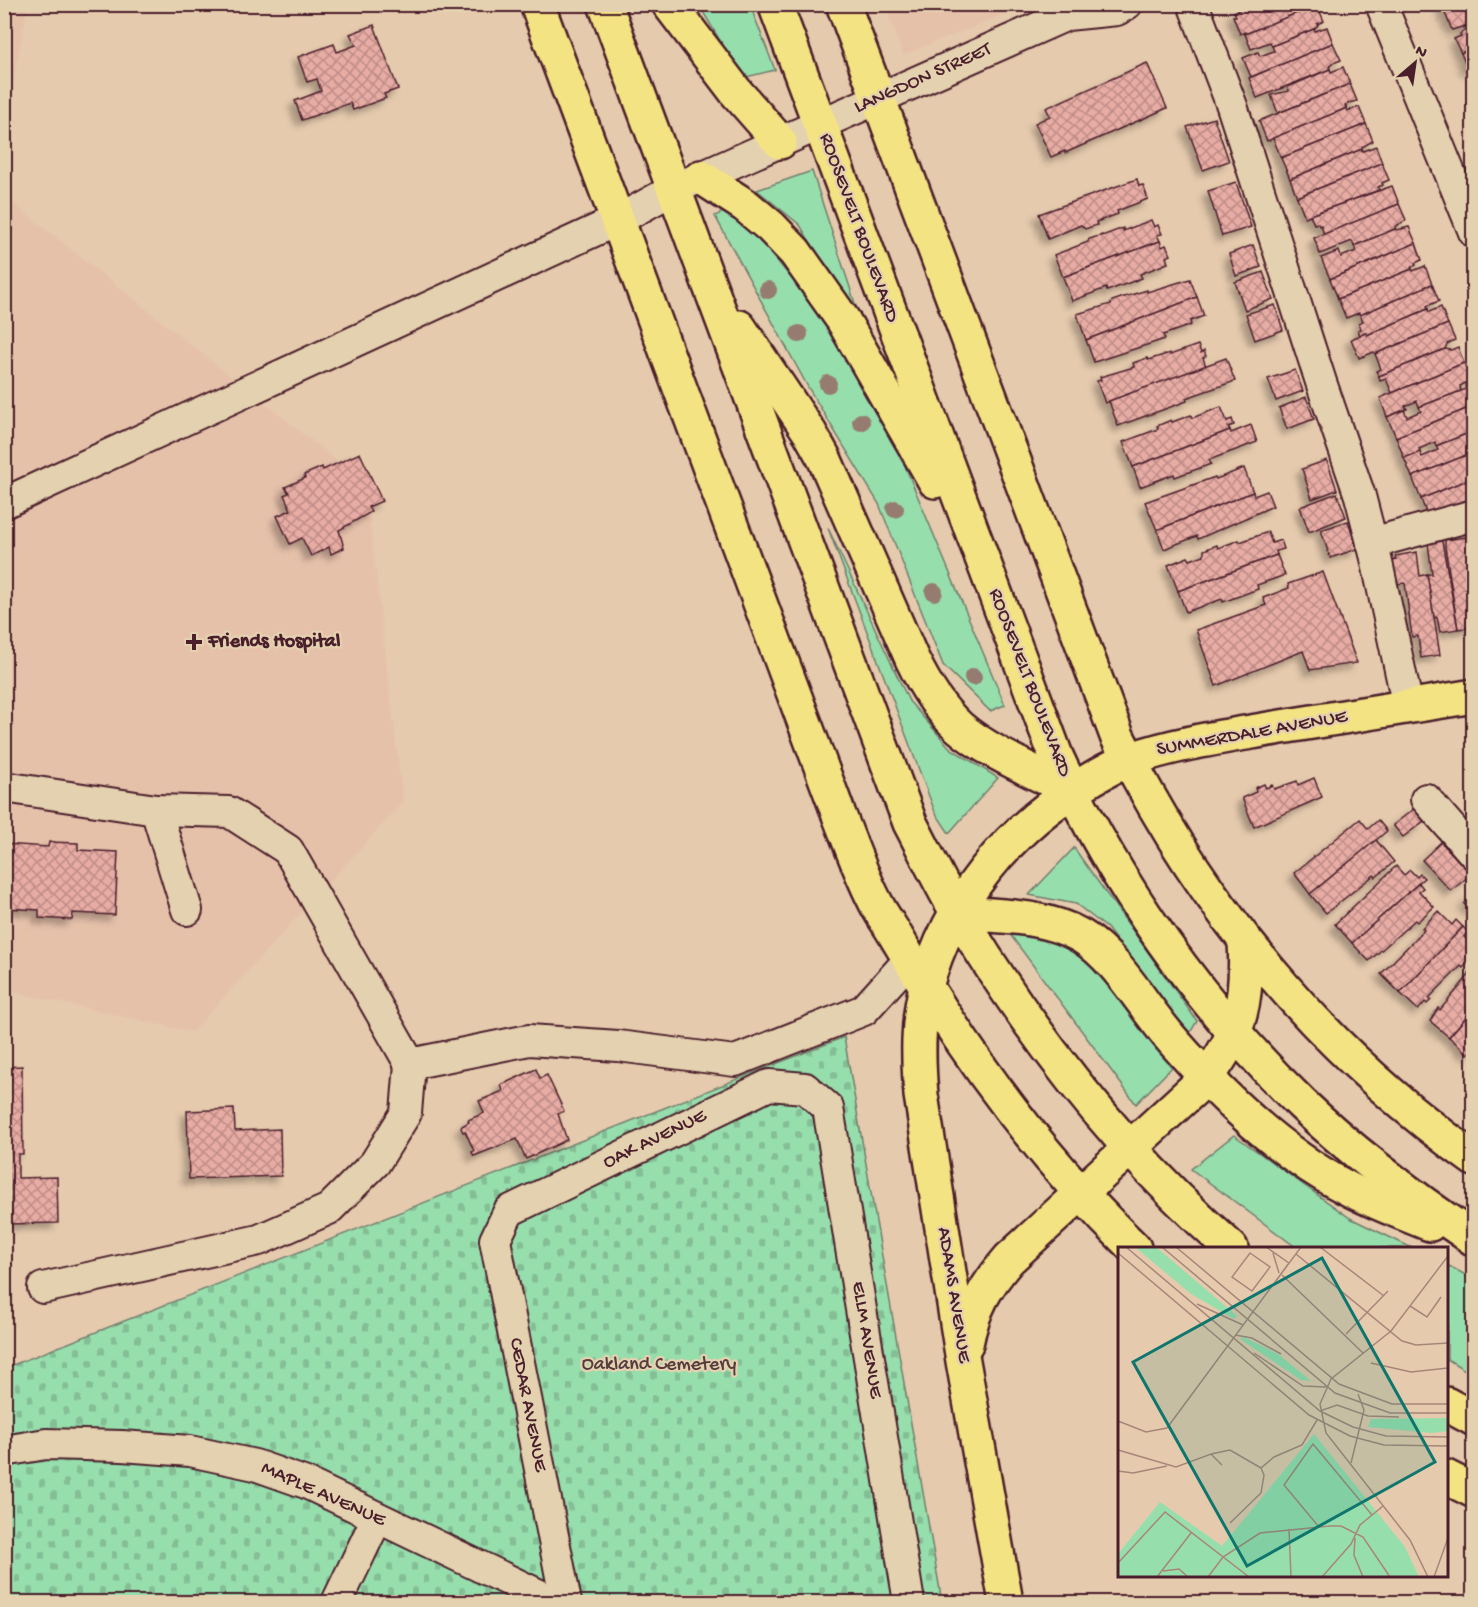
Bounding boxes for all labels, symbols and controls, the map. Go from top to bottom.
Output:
north arrow [1385,33,1445,93]
street label: LANGDON STREET [851,38,996,120]
text: N [1411,42,1430,64]
street label: ROOSEVELT BOULEVARD [813,130,903,327]
street label: ROOSEVELT BOULEVARD [982,586,1076,781]
place label: Friends Hospital [207,631,341,654]
marker: Friends Hospital [185,633,203,651]
street label: SUMMERDALE AVENUE [1155,706,1351,762]
street label: OAK AVENUE [600,1104,712,1175]
street label: ADAMS AVENUE [931,1226,975,1366]
inset map [1118,1247,1448,1577]
street label: ELLM AVENUE [845,1280,887,1402]
street label: CEDAR AVENUE [503,1336,552,1475]
park label: Oakland Cemetery [582,1354,736,1377]
street label: MAPLE AVENUE [257,1457,390,1533]

